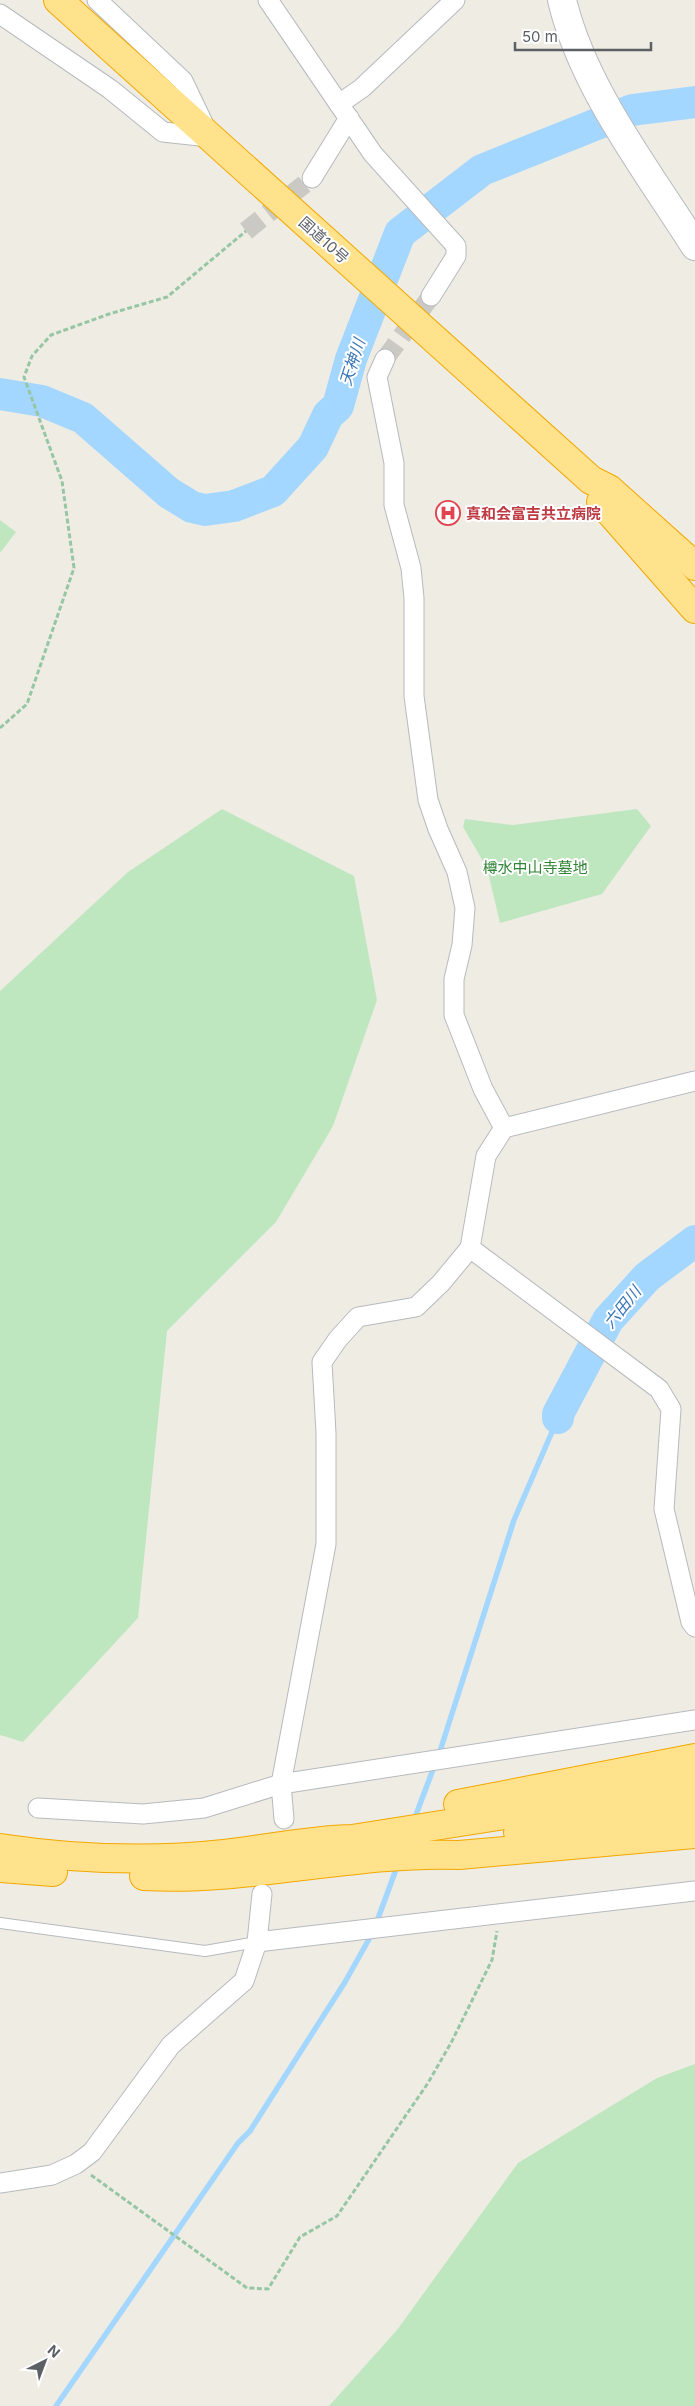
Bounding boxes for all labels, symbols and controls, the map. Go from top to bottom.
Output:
scale bar [515,20,651,52]
text: 50 m [522,27,558,46]
street label: 国道10号 [295,213,353,267]
water label: 天神川 [335,334,370,388]
hospital icon: 真和会富吉共立病院 [435,500,461,526]
place label: 真和会富吉共立病院 [466,504,601,523]
park label: 樽水中山寺墓地 [482,858,588,877]
water label: 六田川 [599,1281,646,1332]
north arrow [20,2336,70,2386]
text: N [44,2341,64,2361]

